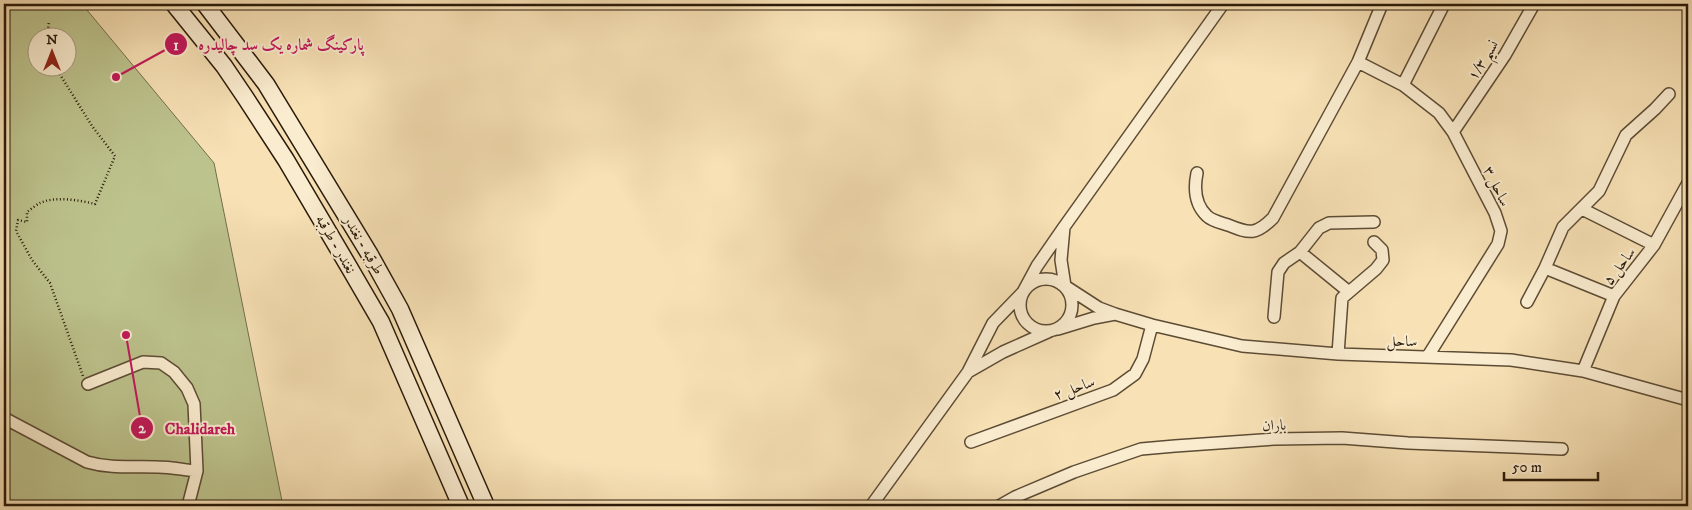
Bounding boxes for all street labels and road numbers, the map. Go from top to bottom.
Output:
street label: نسیم ۱/۳ [1463,37,1508,87]
street label: ساحل ۳ [1478,163,1514,210]
street label: نغندر - طرقبه [311,211,360,277]
street label: طرقبه - نغندر [338,211,388,278]
street label: ساحل ۵ [1599,244,1641,290]
street label: ساحل [1386,332,1418,352]
street label: ساحل ۲ [1051,372,1098,406]
street label: باران [1262,416,1287,435]

